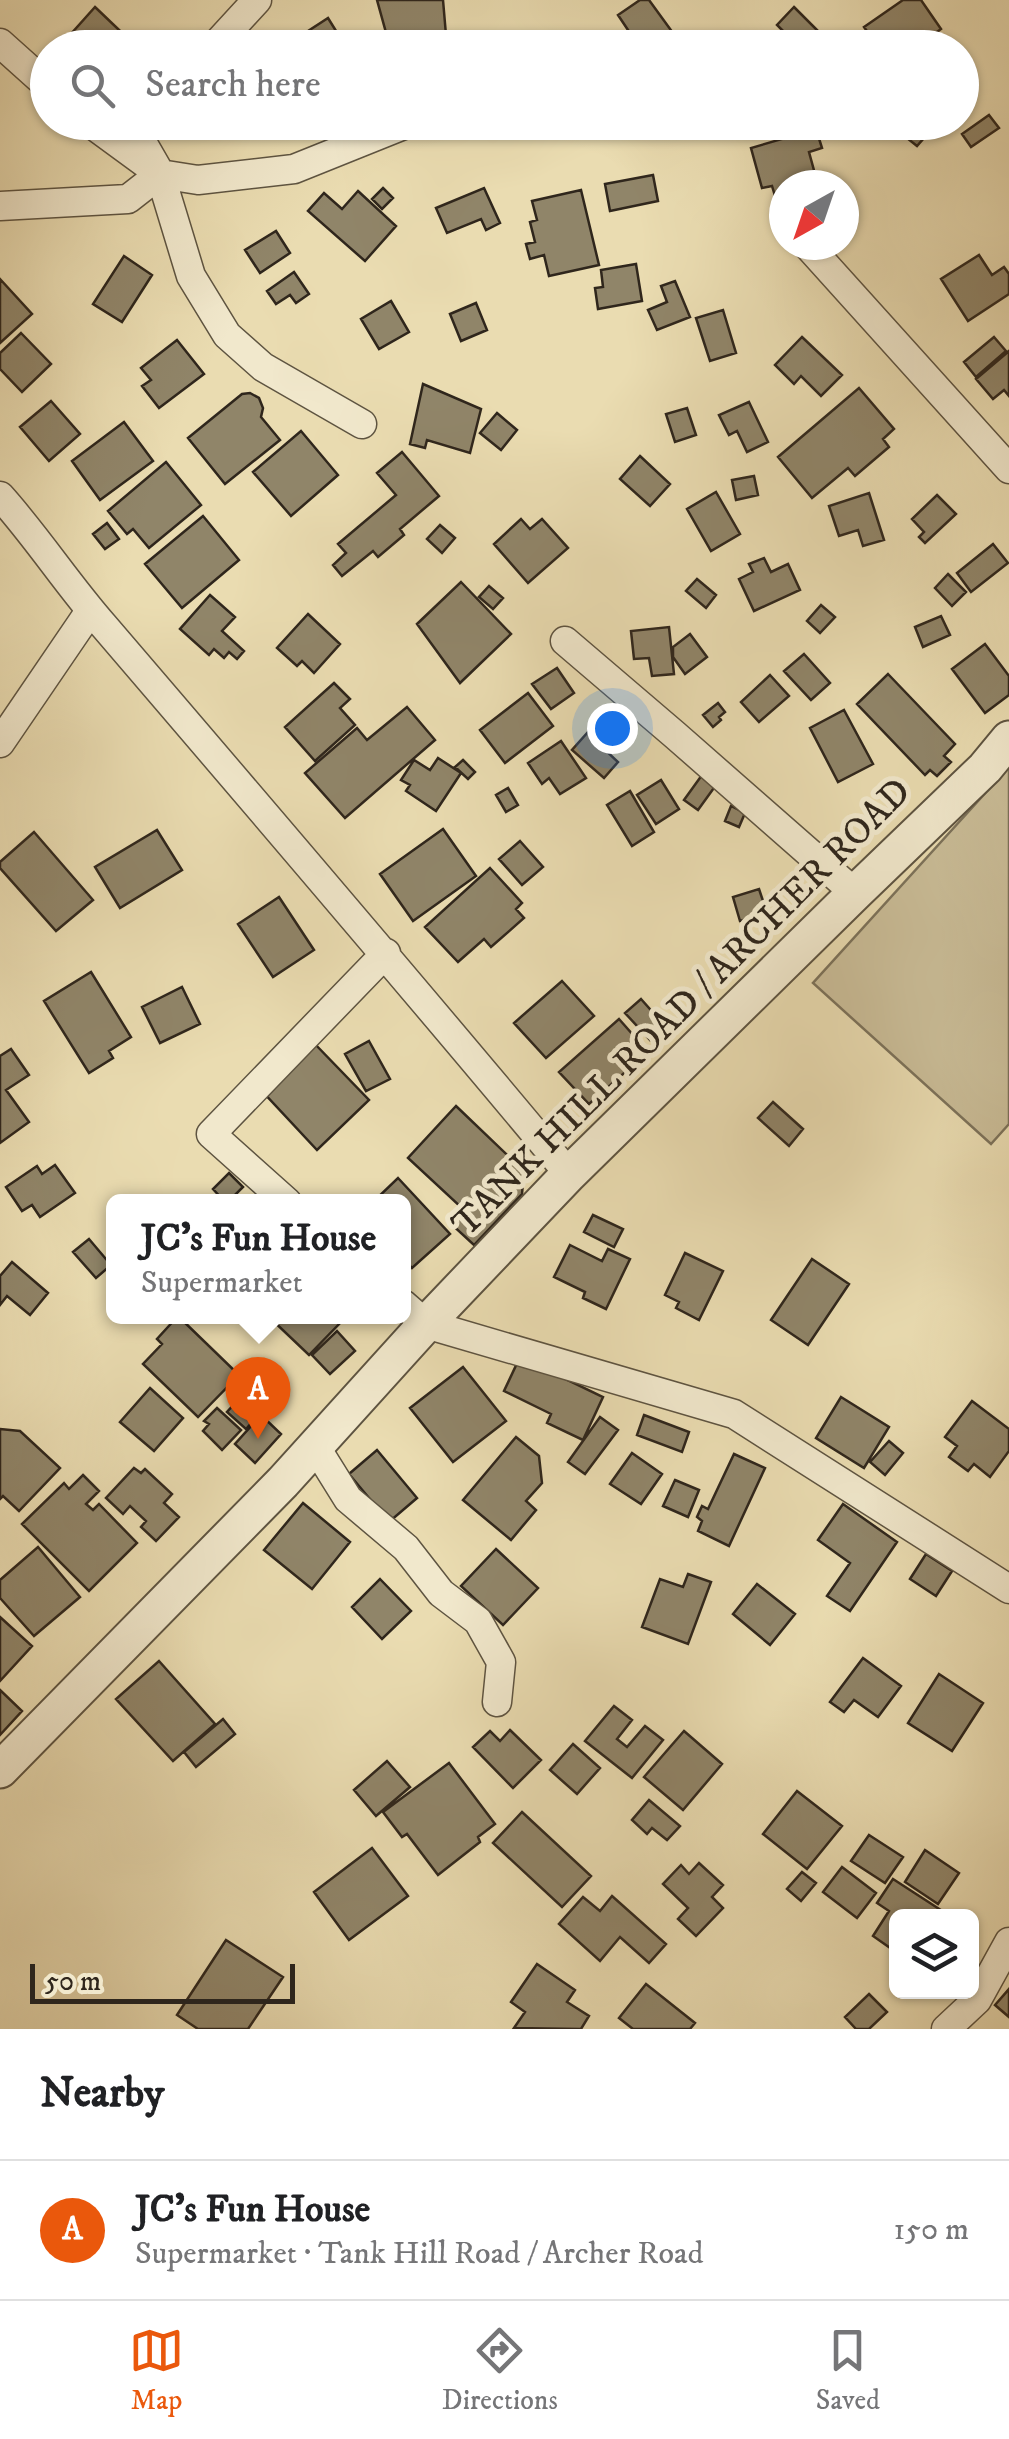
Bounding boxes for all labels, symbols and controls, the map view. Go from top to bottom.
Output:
search box [30,30,979,140]
icon: search [65,58,120,113]
text: Search here [145,61,321,109]
north arrow [769,170,859,260]
your location [587,703,638,754]
street label: TANK HILL ROAD / ARCHER ROAD [442,768,922,1248]
popup [106,1194,411,1324]
text: JC's Fun House [141,1215,376,1263]
text: Supermarket [141,1263,303,1303]
pin: A [226,1356,290,1439]
map controls [889,1909,979,1999]
button: layers [889,1909,979,1999]
scale bar [30,1959,295,2004]
text: 50 m [45,1964,101,1999]
text: Nearby [40,2068,164,2120]
text: JC's Fun House [135,2186,370,2234]
text: A [62,2210,83,2250]
text: 150 m [893,2210,969,2250]
text: Supermarket · Tank Hill Road / Archer Road [135,2234,704,2274]
tab: Map [129,2323,184,2418]
tab: Directions [442,2323,558,2418]
tab: Saved [816,2323,880,2418]

